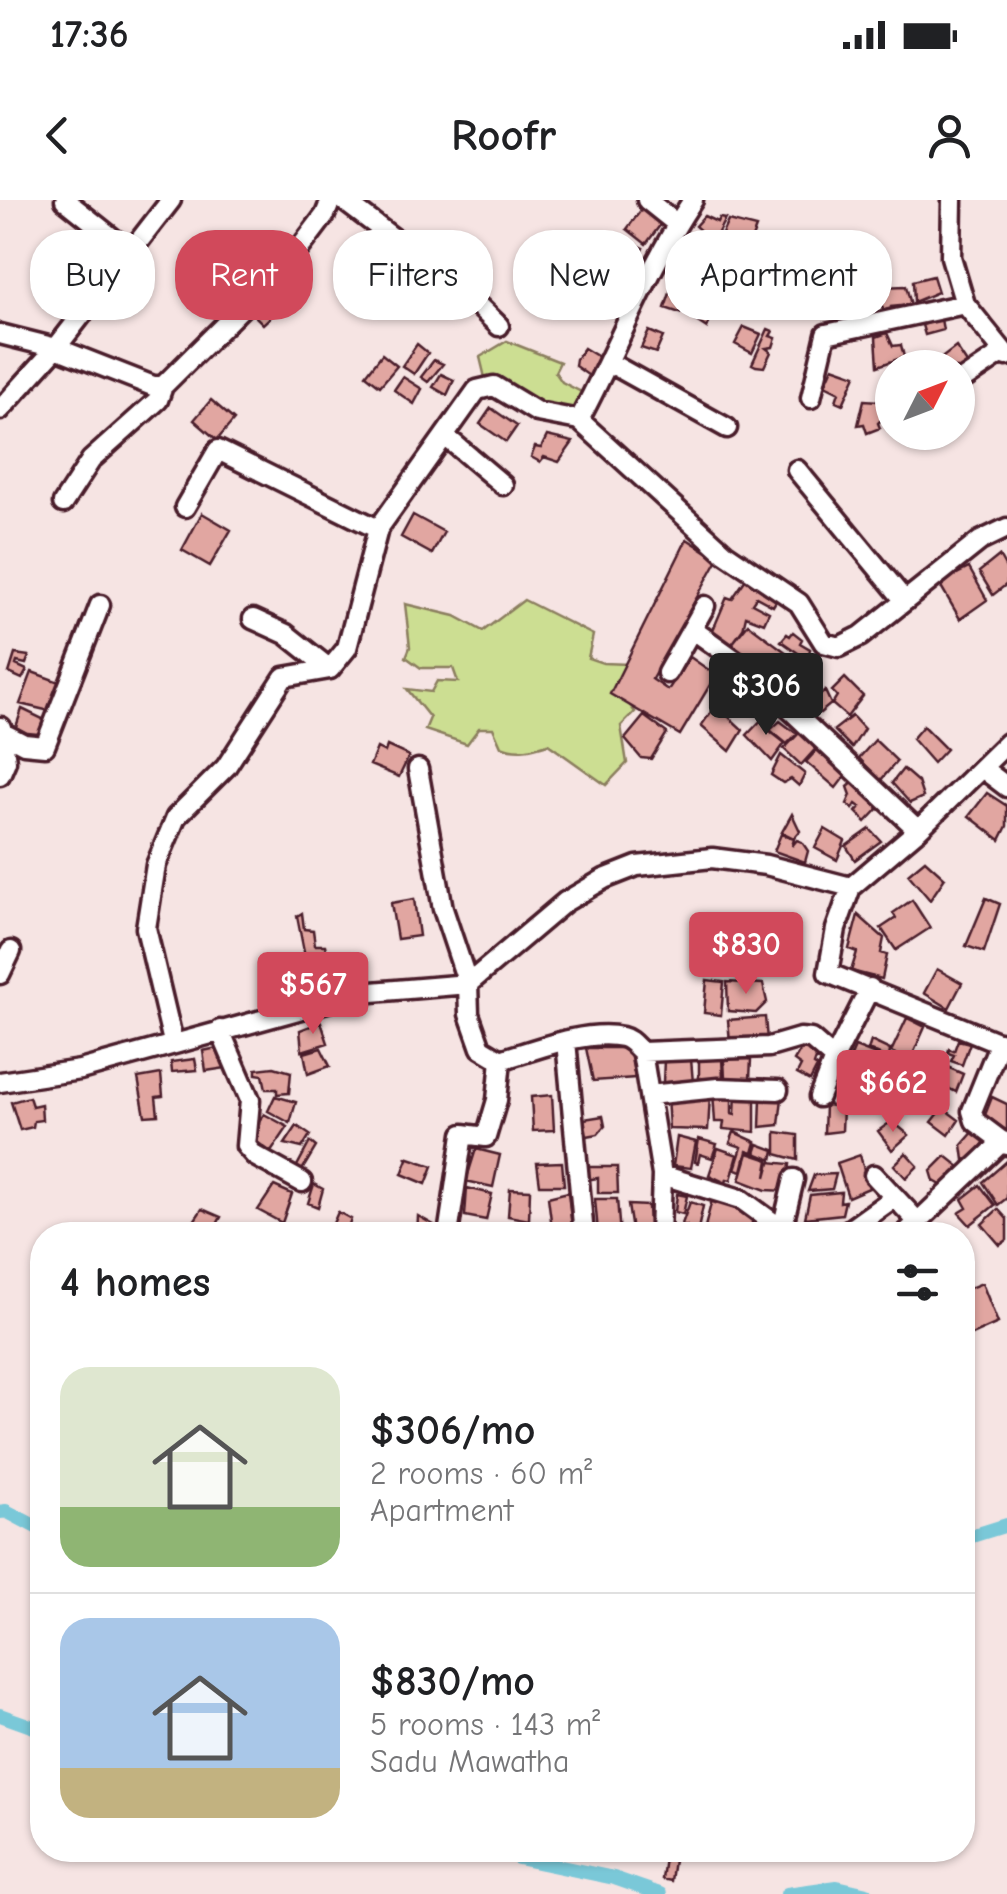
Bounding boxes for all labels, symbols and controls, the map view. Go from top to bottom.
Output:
text: 17:36 [50,13,129,57]
icon: back [30,108,85,163]
icon: person [922,108,977,163]
text: Roofr [451,109,556,161]
chip: Buy [30,230,155,320]
chip: Rent [175,230,313,320]
chip: Filters [333,230,493,320]
chip: New [513,230,645,320]
chip: Apartment [665,230,892,320]
north arrow [875,350,975,450]
map controls [875,350,975,450]
pin: $306 [707,653,825,738]
text: $306 [731,667,801,704]
pin: $830 [687,912,805,997]
text: $830 [711,926,781,963]
pin: $567 [254,952,372,1037]
text: $567 [279,966,347,1003]
pin: $662 [834,1050,952,1135]
text: $662 [859,1064,927,1101]
icon: filters [890,1255,945,1310]
text: 4 homes [60,1258,210,1307]
text: $306/mo [370,1406,536,1455]
icon: home [140,1407,260,1527]
text: 2 rooms · 60 m² [370,1455,592,1492]
text: Apartment [370,1492,513,1529]
text: $830/mo [370,1657,535,1706]
icon: home [140,1658,260,1778]
text: 5 rooms · 143 m² [370,1706,600,1743]
text: Sadu Mawatha [370,1743,569,1780]

